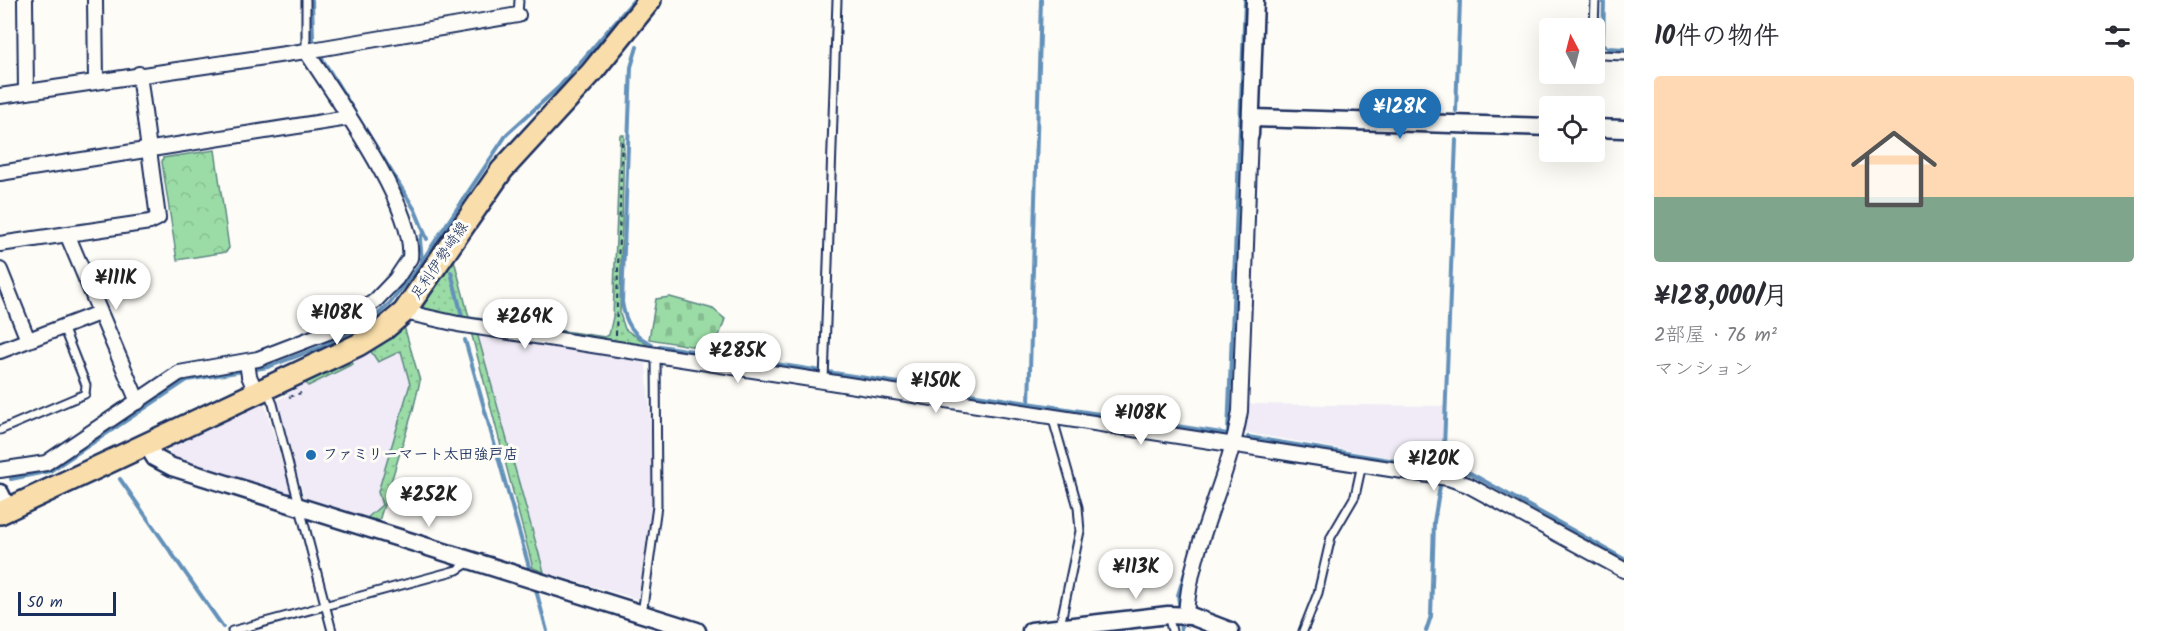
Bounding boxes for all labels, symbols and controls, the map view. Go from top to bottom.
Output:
text: 10件の物件 [1654,16,1779,58]
north arrow [1539,18,1605,84]
map controls [1539,18,1605,162]
icon: filters [2101,20,2134,53]
pin: ¥128K [1358,89,1442,140]
text: ¥128K [1373,92,1427,124]
button: locate [1539,96,1605,162]
icon: home [1840,115,1948,223]
street label: 足利伊勢崎線 [405,217,475,305]
pin: ¥111K [74,260,158,311]
text: ¥111K [95,263,137,295]
text: ¥128,000/月 [1654,276,1789,318]
pin: ¥108K [295,295,379,346]
text: ¥108K [311,298,363,330]
pin: ¥269K [483,299,567,350]
text: ¥269K [497,302,553,334]
text: 2部屋 · 76 m² [1654,320,1777,352]
pin: ¥285K [696,333,780,384]
text: ¥285K [709,336,767,368]
text: マンション [1654,354,1753,386]
pin: ¥150K [894,363,978,414]
text: ¥150K [911,366,961,398]
pin: ¥108K [1099,395,1183,446]
text: ¥108K [1115,398,1167,430]
pin: ¥120K [1392,441,1476,492]
place label: ファミリーマート太田強戸店 [323,443,519,467]
text: ¥120K [1408,444,1460,476]
marker: ファミリーマート太田強戸店 [304,448,318,462]
pin: ¥252K [387,477,471,528]
text: ¥252K [400,480,458,512]
pin: ¥113K [1094,549,1178,600]
text: ¥113K [1112,552,1160,584]
scale bar [18,589,116,616]
text: 50 m [27,590,63,615]

